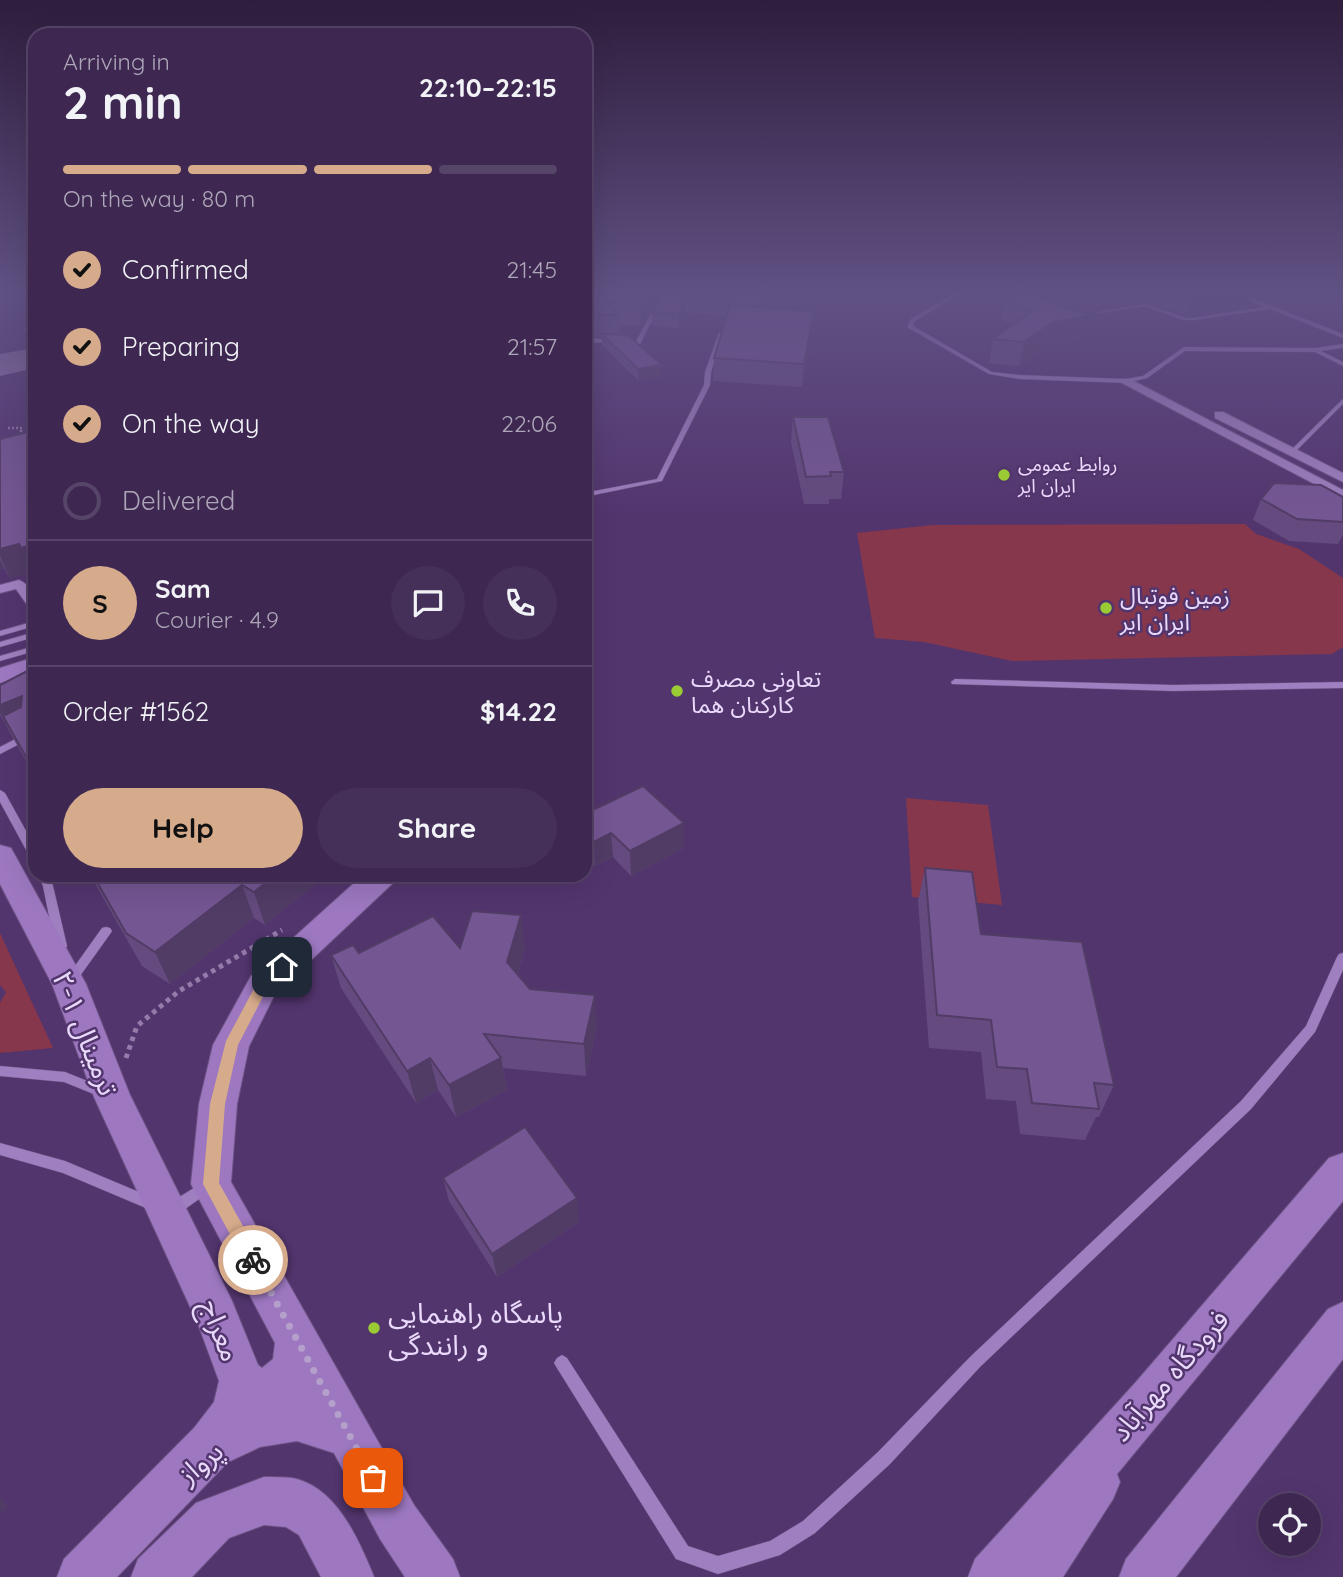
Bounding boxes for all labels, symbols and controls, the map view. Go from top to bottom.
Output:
text: Arriving in [63,47,170,76]
text: 22:10–22:15 [419,71,557,104]
text: 2 min [63,73,183,131]
text: On the way · 80 m [63,184,255,213]
icon: check [63,251,101,289]
text: Confirmed [122,253,249,286]
text: 21:45 [507,255,557,284]
icon: check [63,328,101,366]
text: Preparing [122,330,240,363]
text: 21:57 [507,332,557,361]
icon: check [63,405,101,443]
text: On the way [122,407,260,440]
text: 22:06 [501,409,557,438]
place label: روابط عمومی ایران ایر [1017,452,1118,498]
marker: روابط عمومی ایران ایر [996,467,1012,483]
text: Delivered [122,484,235,517]
button: chat [391,566,465,640]
button: phone [483,566,557,640]
text: Sam [155,572,211,605]
place label: زمین فوتبال ایران ایر [1119,581,1230,636]
text: S [92,587,108,620]
marker: زمین فوتبال ایران ایر [1098,600,1114,616]
text: Courier · 4.9 [155,605,279,634]
place label: تعاونی مصرف کارکنان هما [691,664,821,719]
marker: تعاونی مصرف کارکنان هما [669,683,685,699]
text: Order #1562 [63,695,209,728]
text: $14.22 [480,695,557,728]
button: Help [63,788,303,868]
button: Share [317,788,557,868]
pin [252,937,312,997]
icon: home [263,948,301,986]
street label: ترمینال ۱-۲ [45,966,127,1100]
courier [218,1225,288,1295]
icon: bike [234,1241,272,1279]
street label: معراج [189,1294,249,1368]
place label: پاسگاه راهنمایی و رانندگی [388,1295,563,1362]
street label: فرودگاه مهرآباد [1102,1302,1236,1448]
marker: پاسگاه راهنمایی و رانندگی [366,1320,382,1336]
street label: پرواز [169,1433,231,1493]
pin [343,1448,403,1508]
icon: bag [354,1459,392,1497]
map controls [1258,1493,1321,1556]
button: locate [1258,1493,1321,1556]

